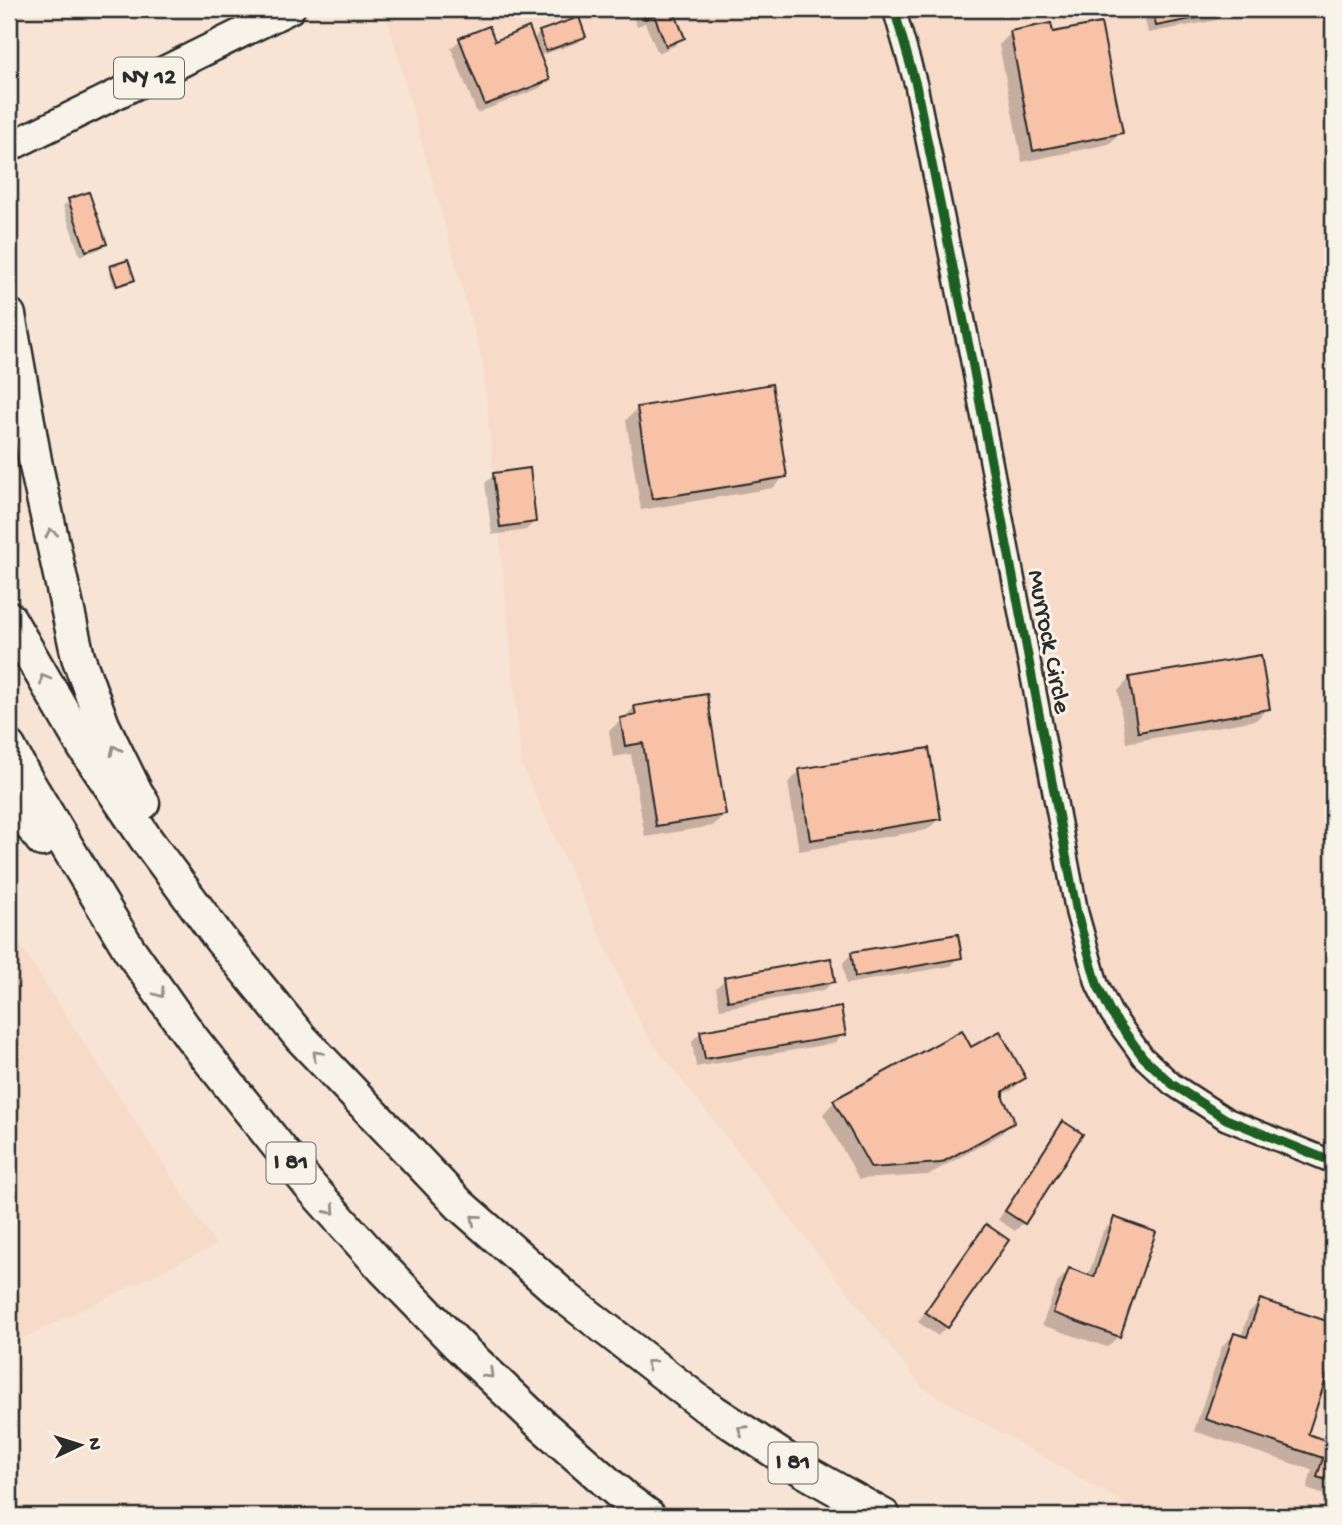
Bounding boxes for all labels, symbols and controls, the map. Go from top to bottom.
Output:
road number: NY 12 [114,57,184,98]
one-way arrow [44,527,59,539]
street label: Murrock Circle [1018,568,1076,717]
one-way arrow [39,674,52,687]
one-way arrow [110,745,124,757]
one-way arrow [152,985,164,998]
one-way arrow [313,1050,326,1063]
road number: I 81 [266,1142,316,1184]
one-way arrow [323,1201,335,1214]
one-way arrow [471,1215,484,1227]
one-way arrow [646,1359,658,1372]
one-way arrow [480,1365,493,1378]
north arrow [46,1410,116,1480]
one-way arrow [736,1425,749,1438]
text: N [82,1437,105,1451]
road number: I 81 [768,1442,818,1484]

